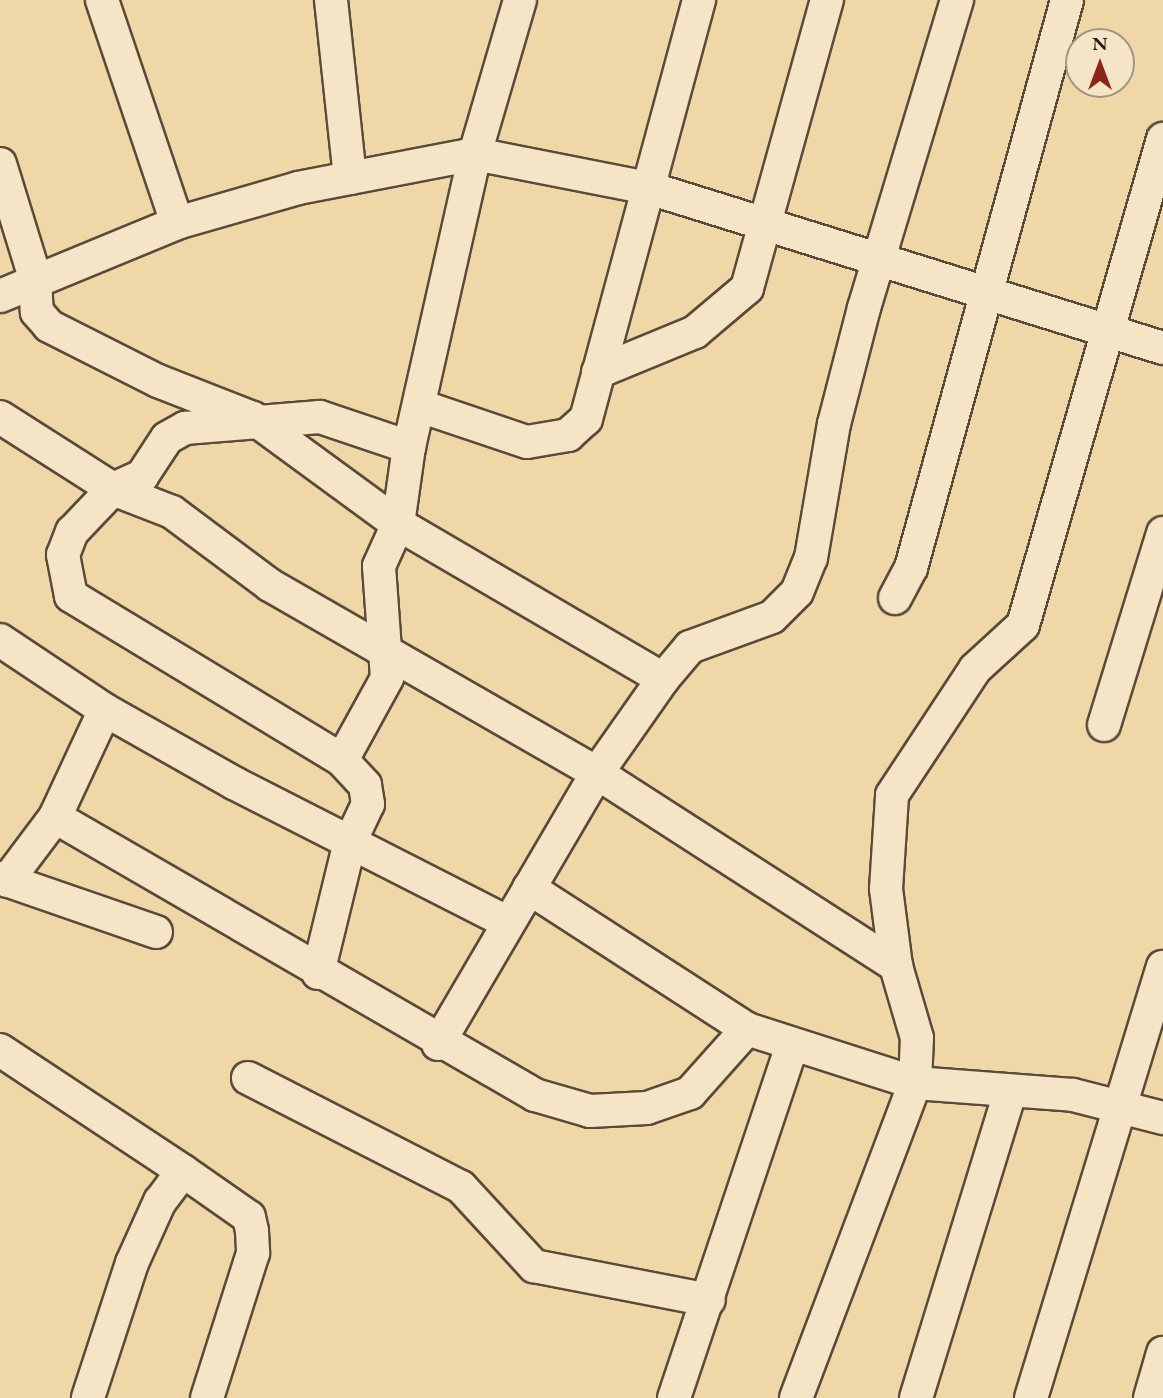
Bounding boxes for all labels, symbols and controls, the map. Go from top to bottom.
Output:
north arrow [1065,28,1135,98]
text: N [1092,31,1108,56]

